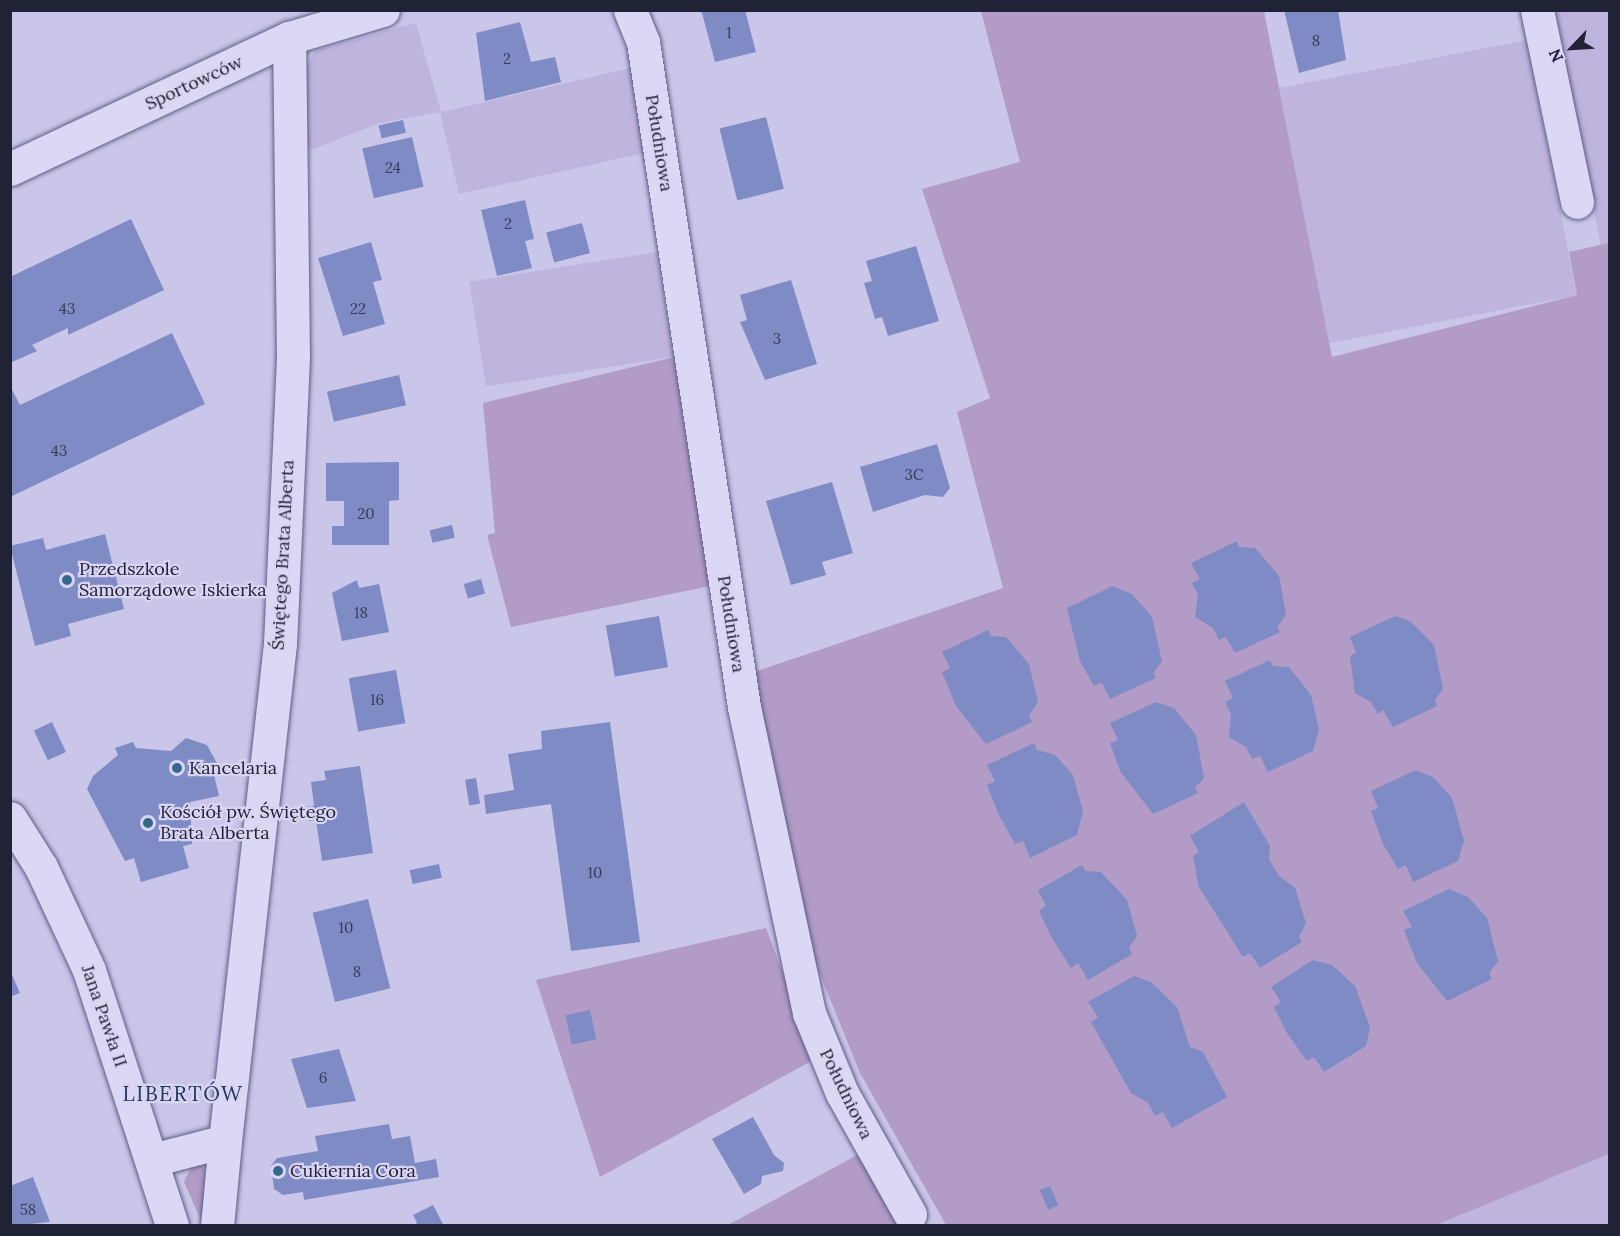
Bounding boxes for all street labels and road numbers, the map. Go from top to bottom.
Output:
street label: Sportowców [142,51,246,115]
street label: Południowa [641,93,677,193]
street label: Świętego Brata Alberta [267,459,299,651]
street label: Południowa [713,574,749,674]
street label: Jana Pawła II [76,962,132,1070]
street label: Południowa [815,1045,877,1143]

